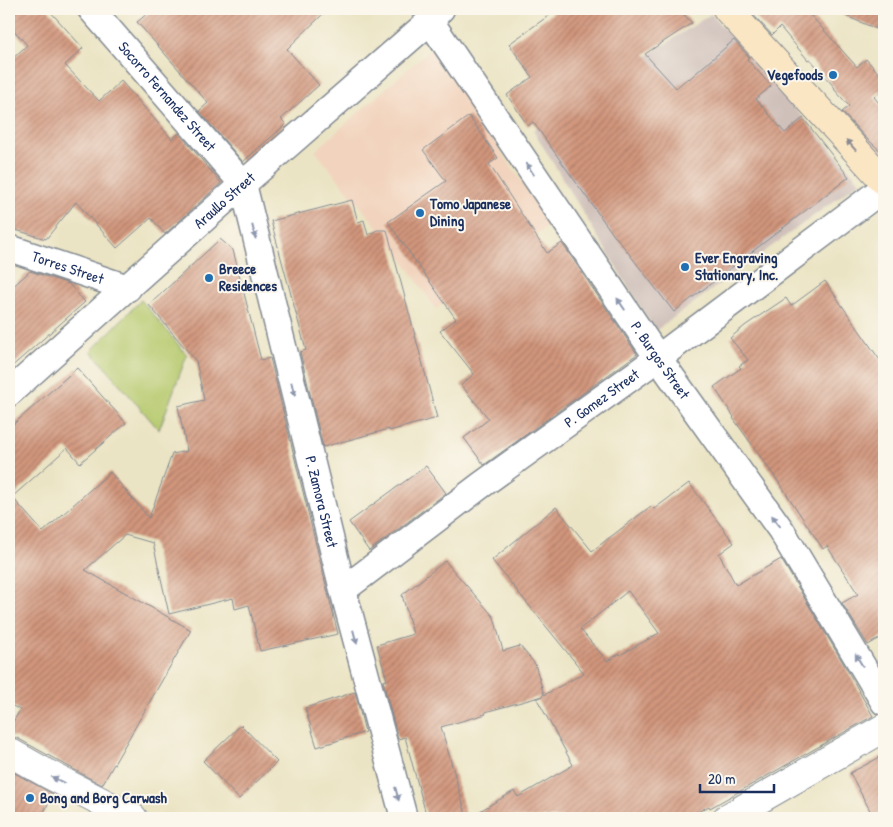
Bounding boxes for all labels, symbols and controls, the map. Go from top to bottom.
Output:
street label: Socorro Fernandez Street [114,37,222,156]
place label: Vegefoods [767,64,823,86]
marker: Vegefoods [827,69,839,81]
one-way arrow [845,139,857,151]
one-way arrow [525,162,535,176]
street label: Araullo Street [189,166,260,233]
place label: Tomo Japanese Dining [429,193,511,232]
marker: Tomo Japanese Dining [414,207,426,219]
one-way arrow [250,224,258,239]
street label: Torres Street [29,245,108,289]
place label: Ever Engraving Stationary, Inc. [695,247,778,286]
place label: Breece Residences [219,258,277,296]
marker: Ever Engraving Stationary, Inc. [679,261,691,273]
marker: Breece Residences [203,272,215,284]
one-way arrow [616,297,626,310]
street label: P. Burgos Street [626,317,695,404]
street label: P. Gomez Street [560,363,644,432]
one-way arrow [289,382,297,397]
street label: P. Zamora Street [300,454,343,550]
one-way arrow [770,515,781,528]
one-way arrow [352,629,360,644]
one-way arrow [855,654,864,667]
scale bar [700,762,774,794]
text: 20 m [708,768,735,789]
one-way arrow [51,776,66,784]
one-way arrow [393,786,401,801]
place label: Bong and Borg Carwash [40,787,168,809]
marker: Bong and Borg Carwash [24,792,36,804]

